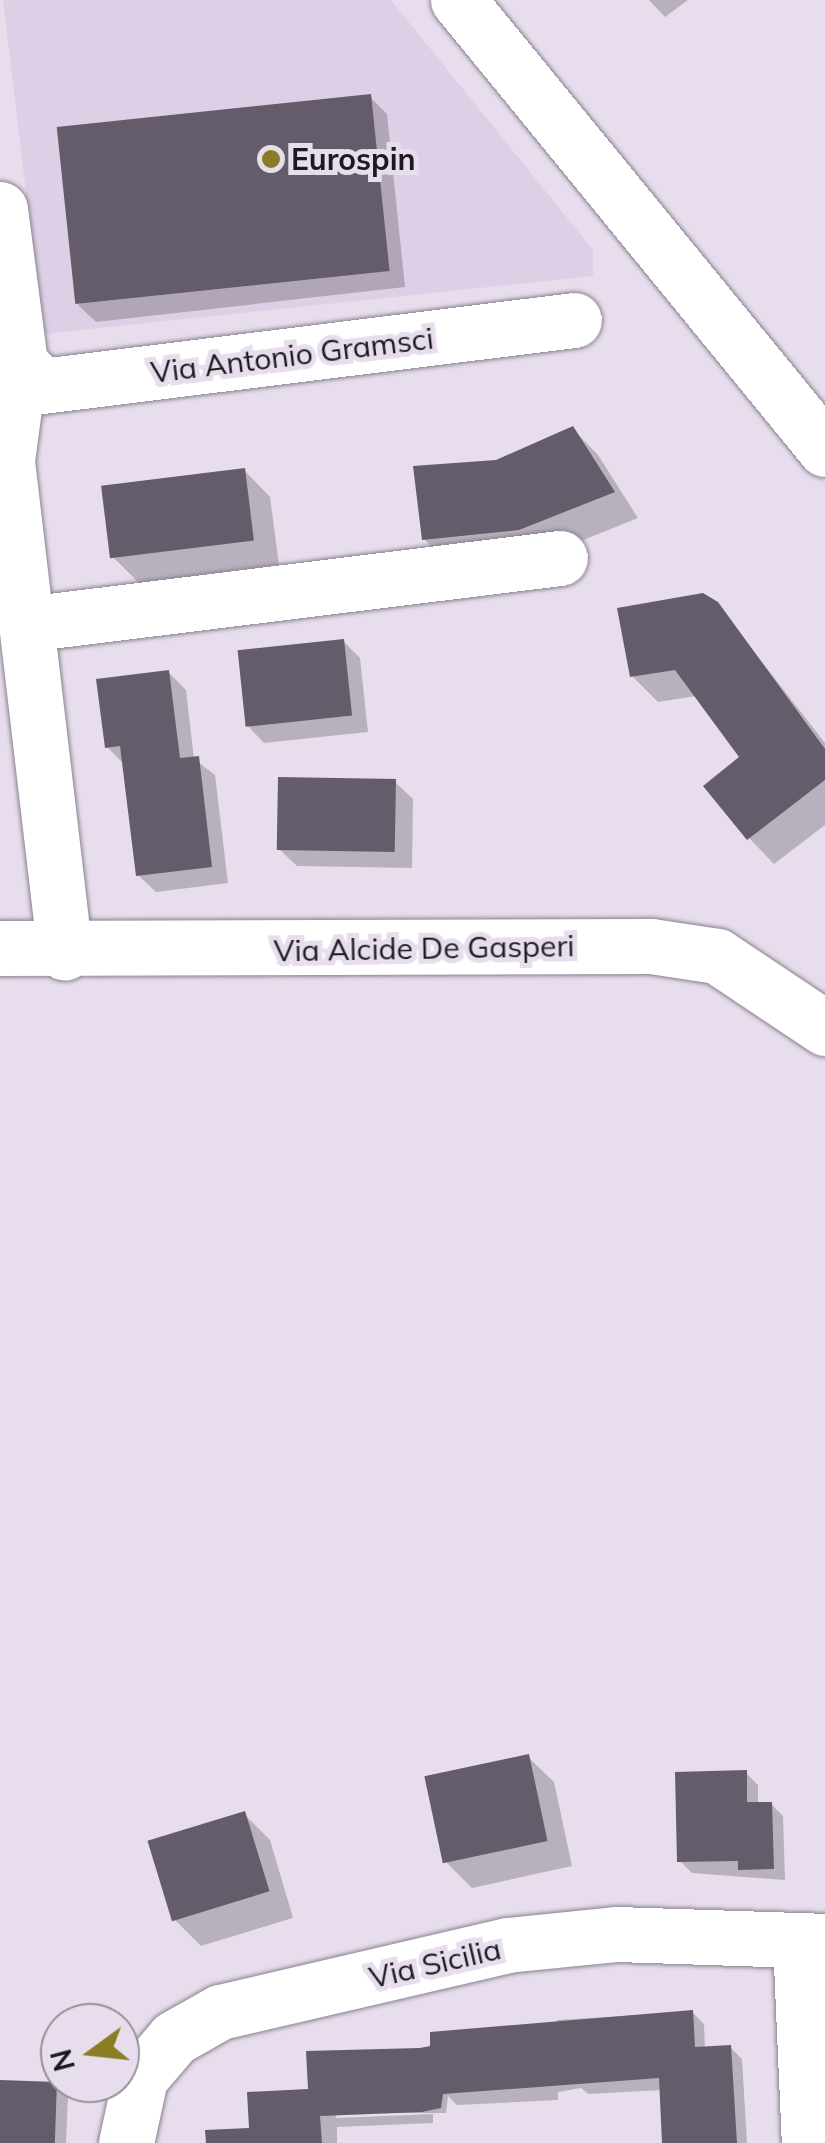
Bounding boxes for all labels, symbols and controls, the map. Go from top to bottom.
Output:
place label: Eurospin [291,141,416,177]
marker: Eurospin [260,148,282,170]
street label: Via Antonio Gramsci [149,320,435,390]
street label: Via Alcide De Gasperi [273,927,575,969]
street label: Via Sicilia [366,1930,504,1996]
north arrow [40,2003,140,2103]
text: N [43,2046,82,2075]

